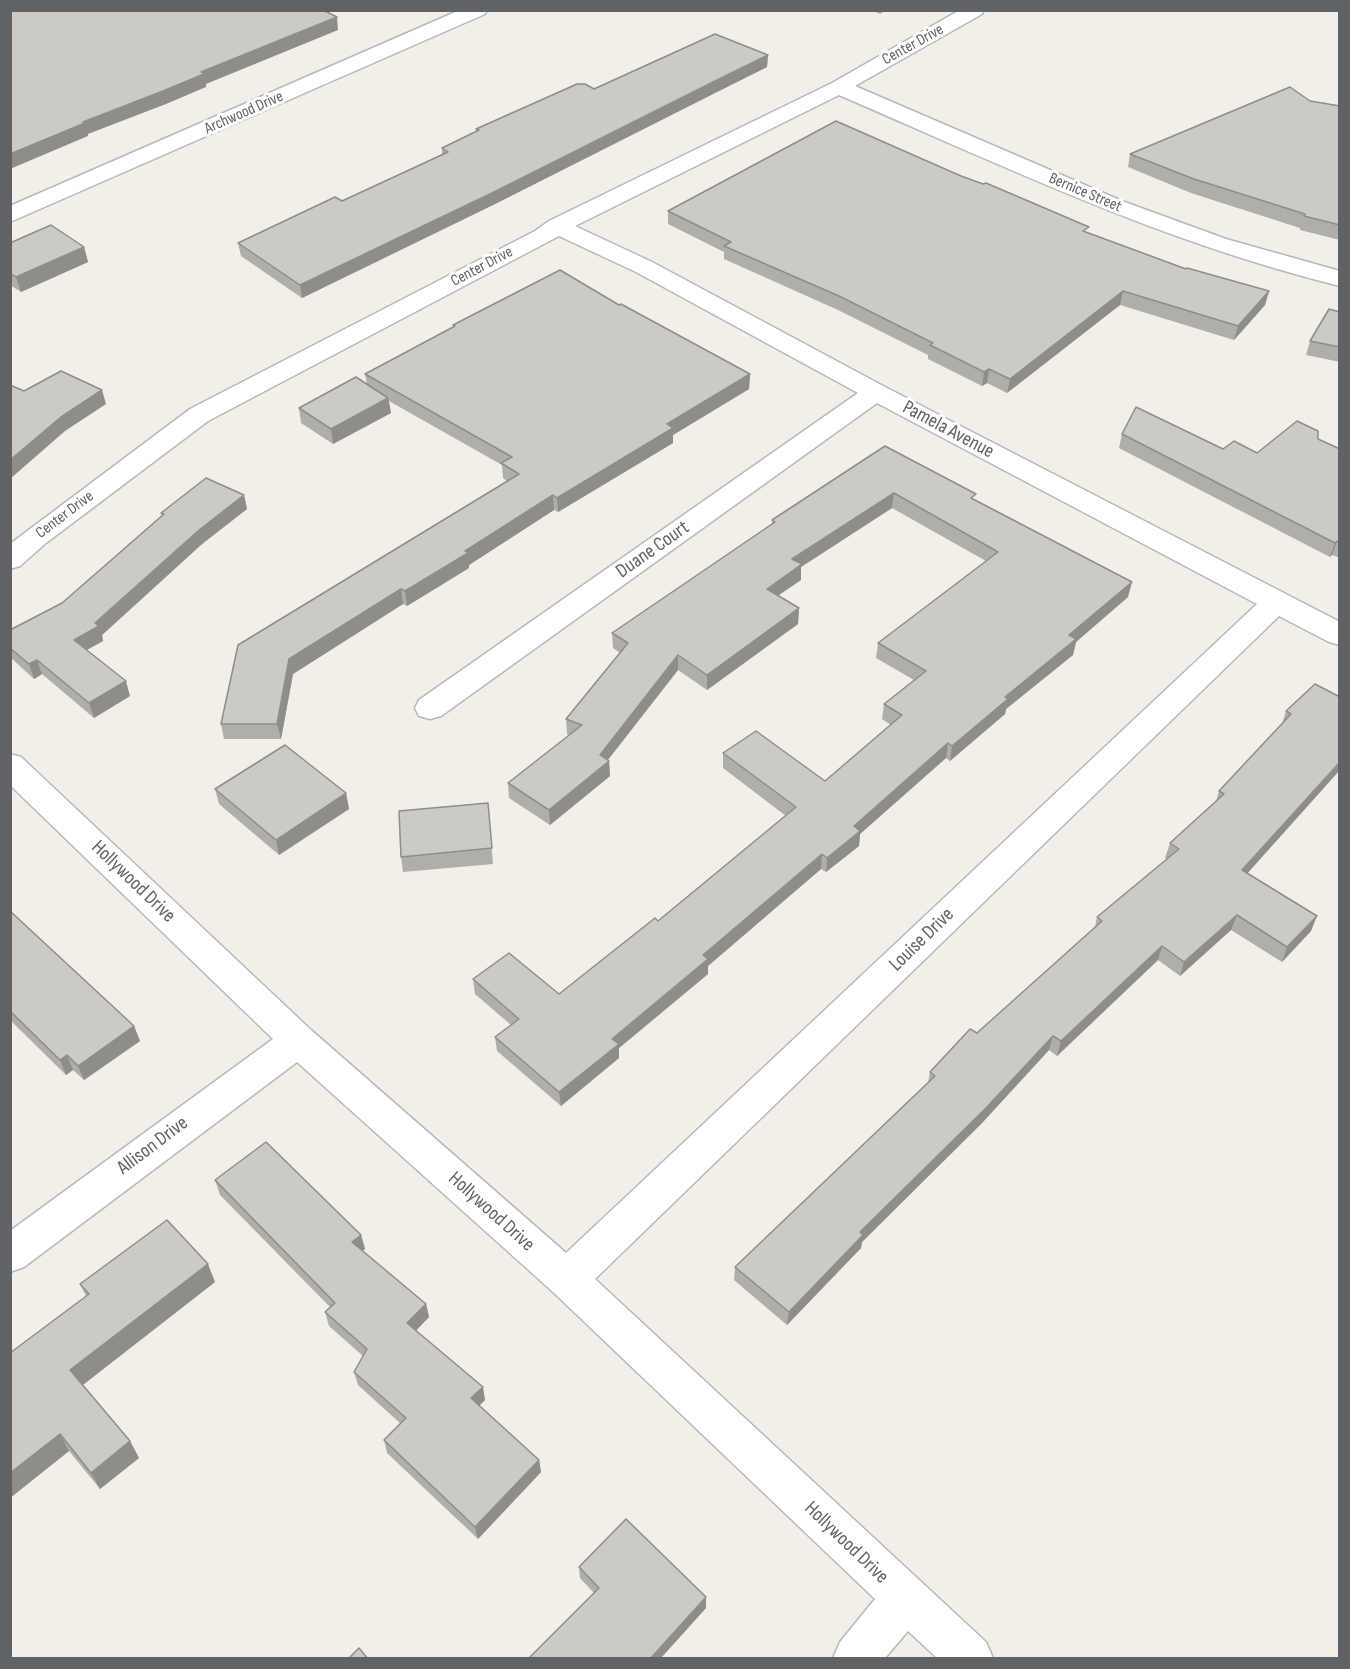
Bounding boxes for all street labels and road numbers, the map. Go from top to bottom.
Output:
street label: Center Drive [879,20,947,70]
street label: Archwood Drive [202,87,286,139]
street label: Bernice Street [1046,169,1124,217]
street label: Center Drive [448,243,516,291]
street label: Pamela Avenue [898,396,998,464]
street label: Center Drive [32,487,98,543]
street label: Duane Court [612,516,694,584]
street label: Hollywood Drive [86,836,180,928]
street label: Louise Drive [885,903,959,977]
street label: Allison Drive [113,1112,193,1180]
street label: Hollywood Drive [443,1167,539,1257]
street label: Hollywood Drive [799,1497,893,1589]

